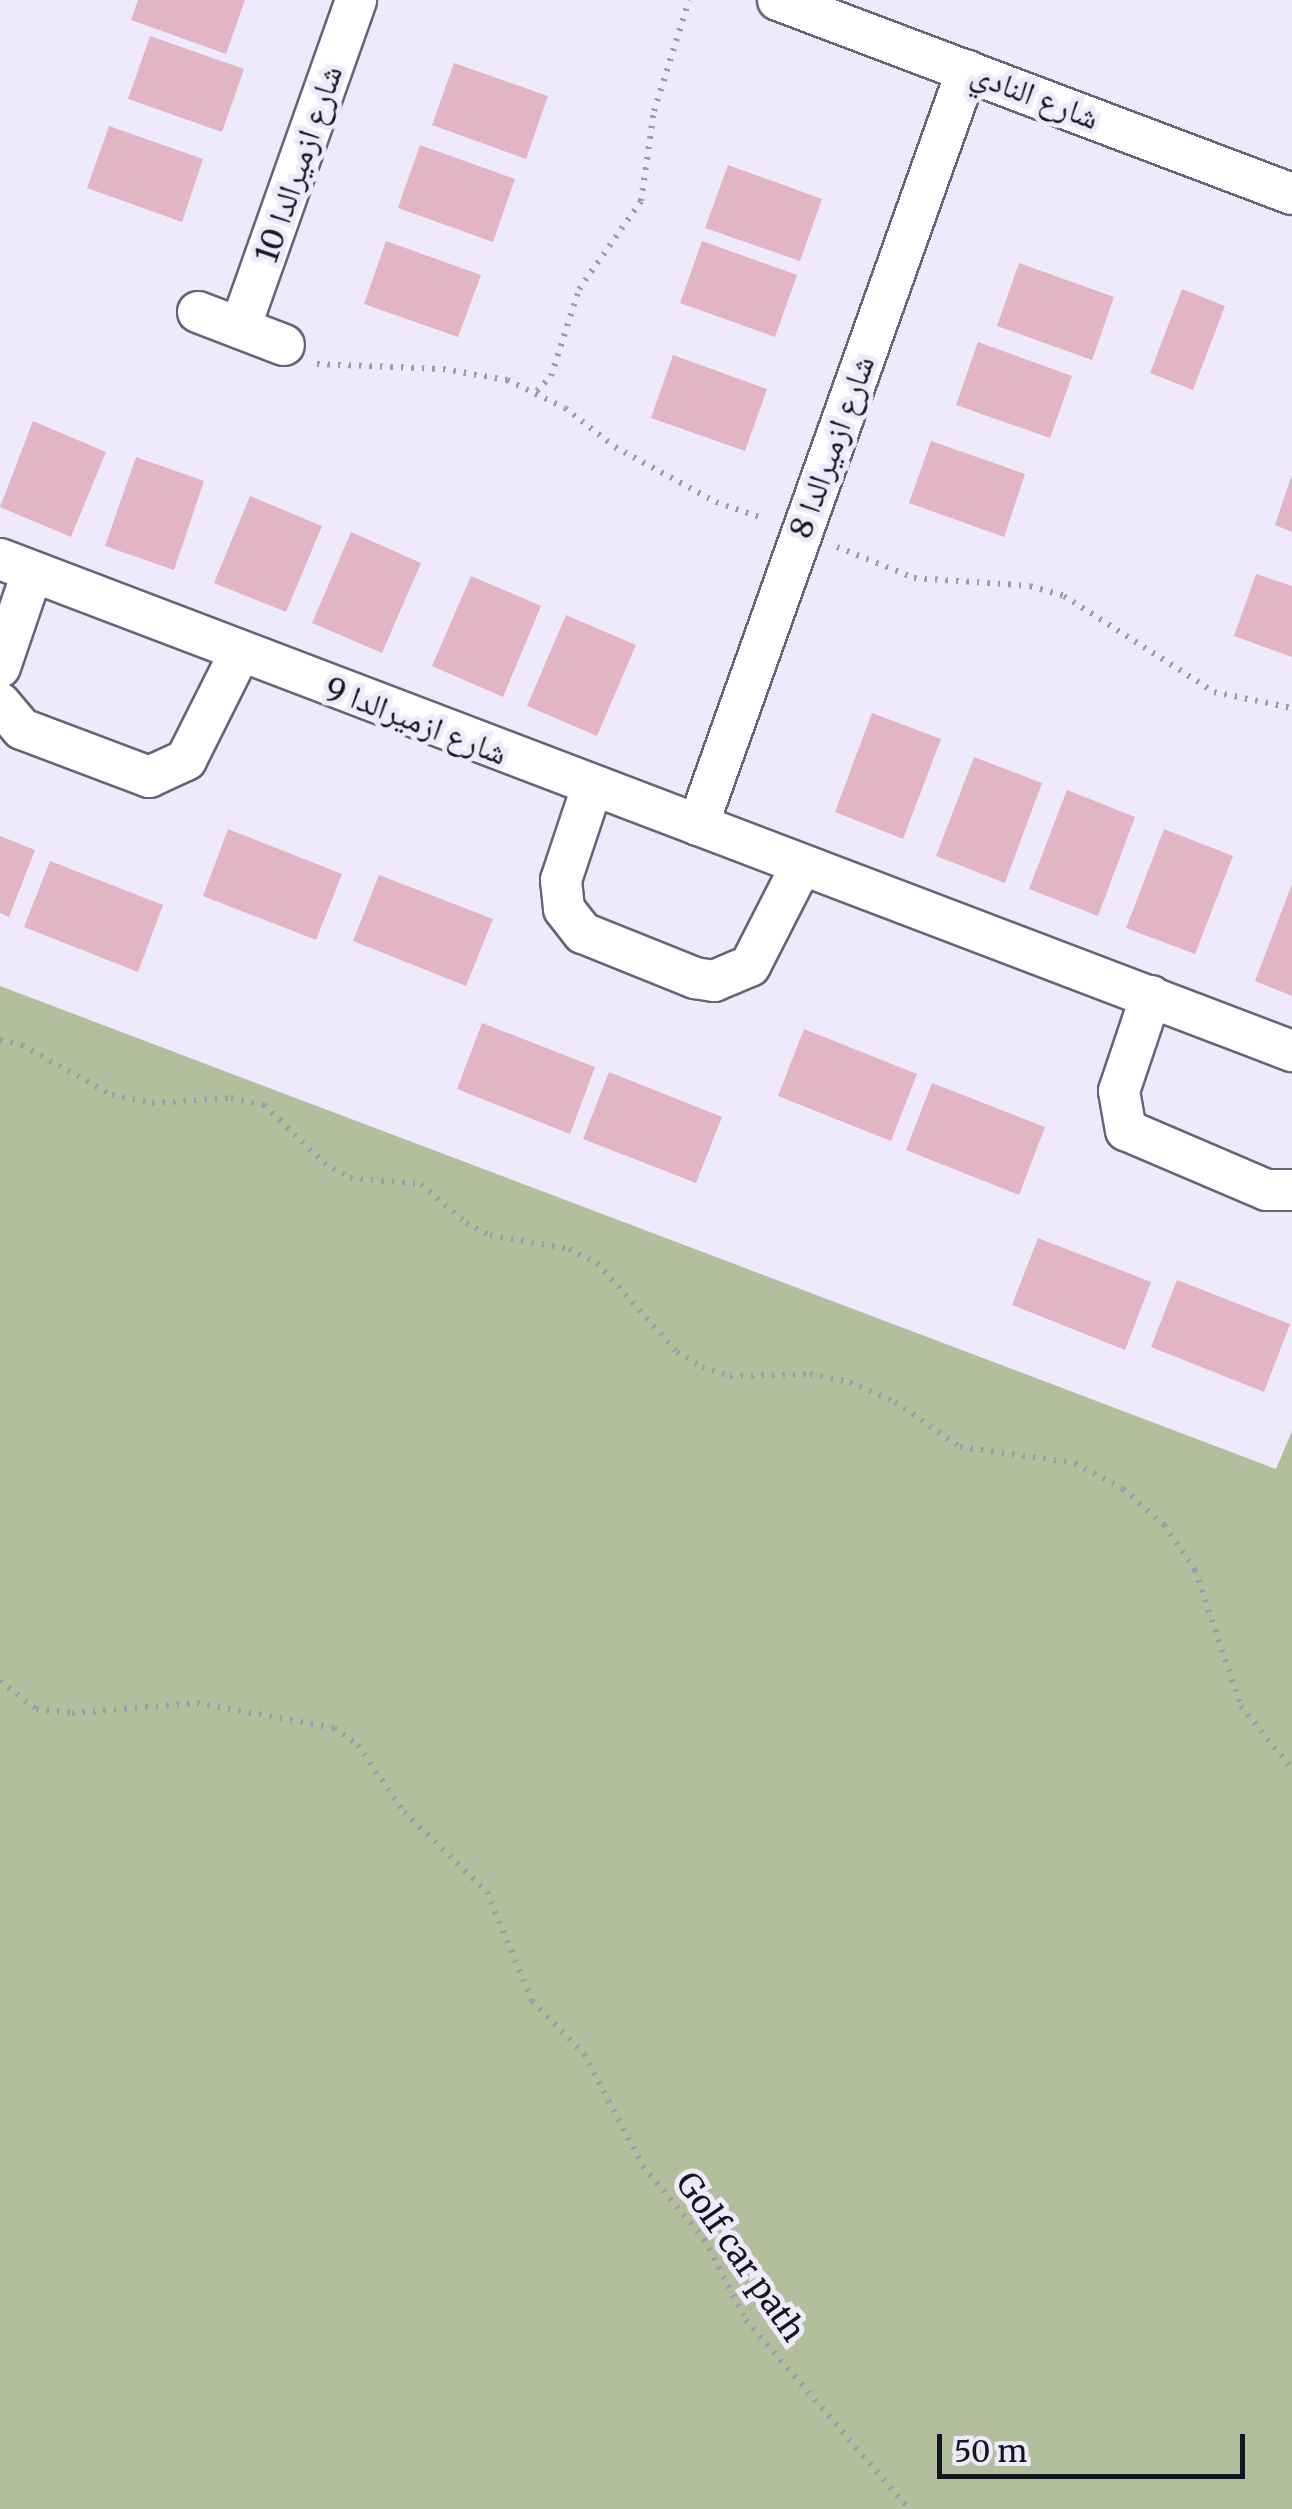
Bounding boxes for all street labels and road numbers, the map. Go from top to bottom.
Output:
street label: شارع النادي [966,54,1104,138]
street label: شارع ازميرالدا 10 [247,60,351,268]
street label: شارع ازميرالدا 8 [781,351,883,543]
street label: شارع ازميرالدا 9 [320,669,512,773]
street label: Golf car path [668,2165,812,2349]

